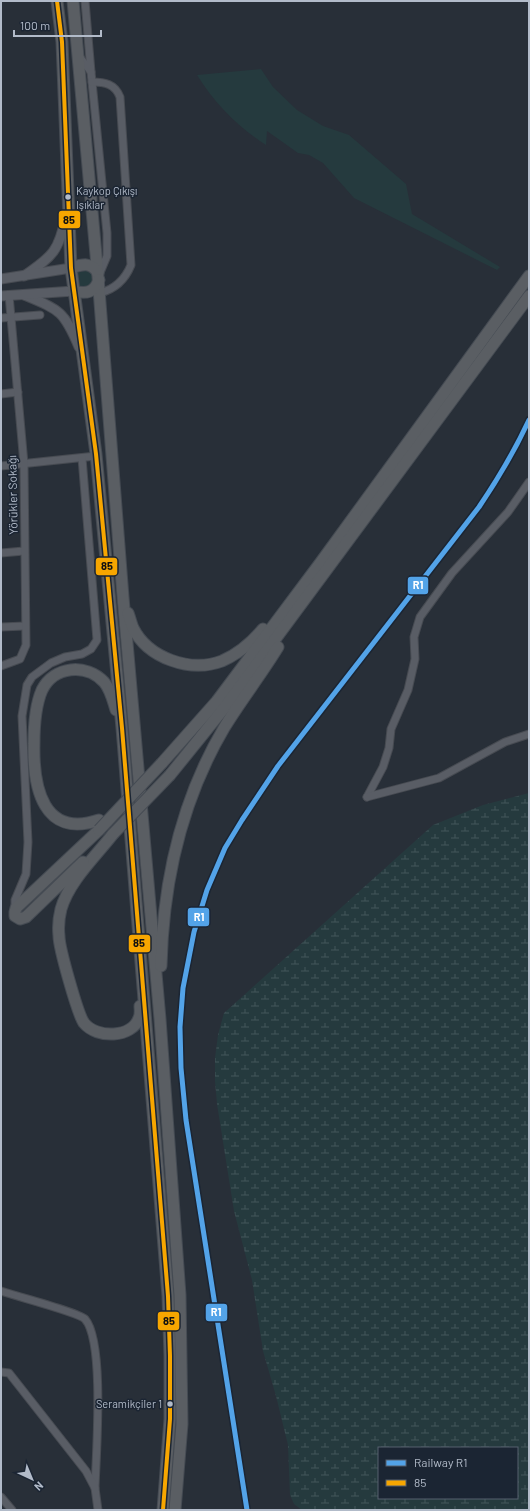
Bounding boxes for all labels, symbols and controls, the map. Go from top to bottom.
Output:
scale bar [14,12,101,38]
text: 100 m [20,18,50,32]
place label: Kaykop Çıkışı Işıklar [76,184,137,211]
marker: Kaykop Çıkışı Işıklar [63,192,73,202]
line badge: 85 [58,210,81,229]
text: 85 [63,213,75,226]
street label: Yörükler Sokağı [4,455,20,535]
line badge: 85 [95,557,118,576]
text: 85 [101,559,113,572]
line badge: R1 [407,576,429,595]
text: R1 [413,578,423,591]
line badge: R1 [187,907,210,927]
text: R1 [194,910,204,923]
line badge: 85 [128,934,151,953]
text: 85 [133,936,145,949]
line badge: R1 [205,1303,228,1322]
text: R1 [211,1305,221,1318]
line badge: 85 [157,1311,180,1331]
text: 85 [163,1314,175,1327]
place label: Seramikçiler 1 [96,1397,162,1410]
marker: Seramikçiler 1 [165,1399,175,1409]
legend [378,1447,518,1499]
text: Railway R1 [414,1455,467,1469]
north arrow [12,1459,52,1499]
text: 85 [414,1475,426,1489]
text: N [32,1479,46,1494]

